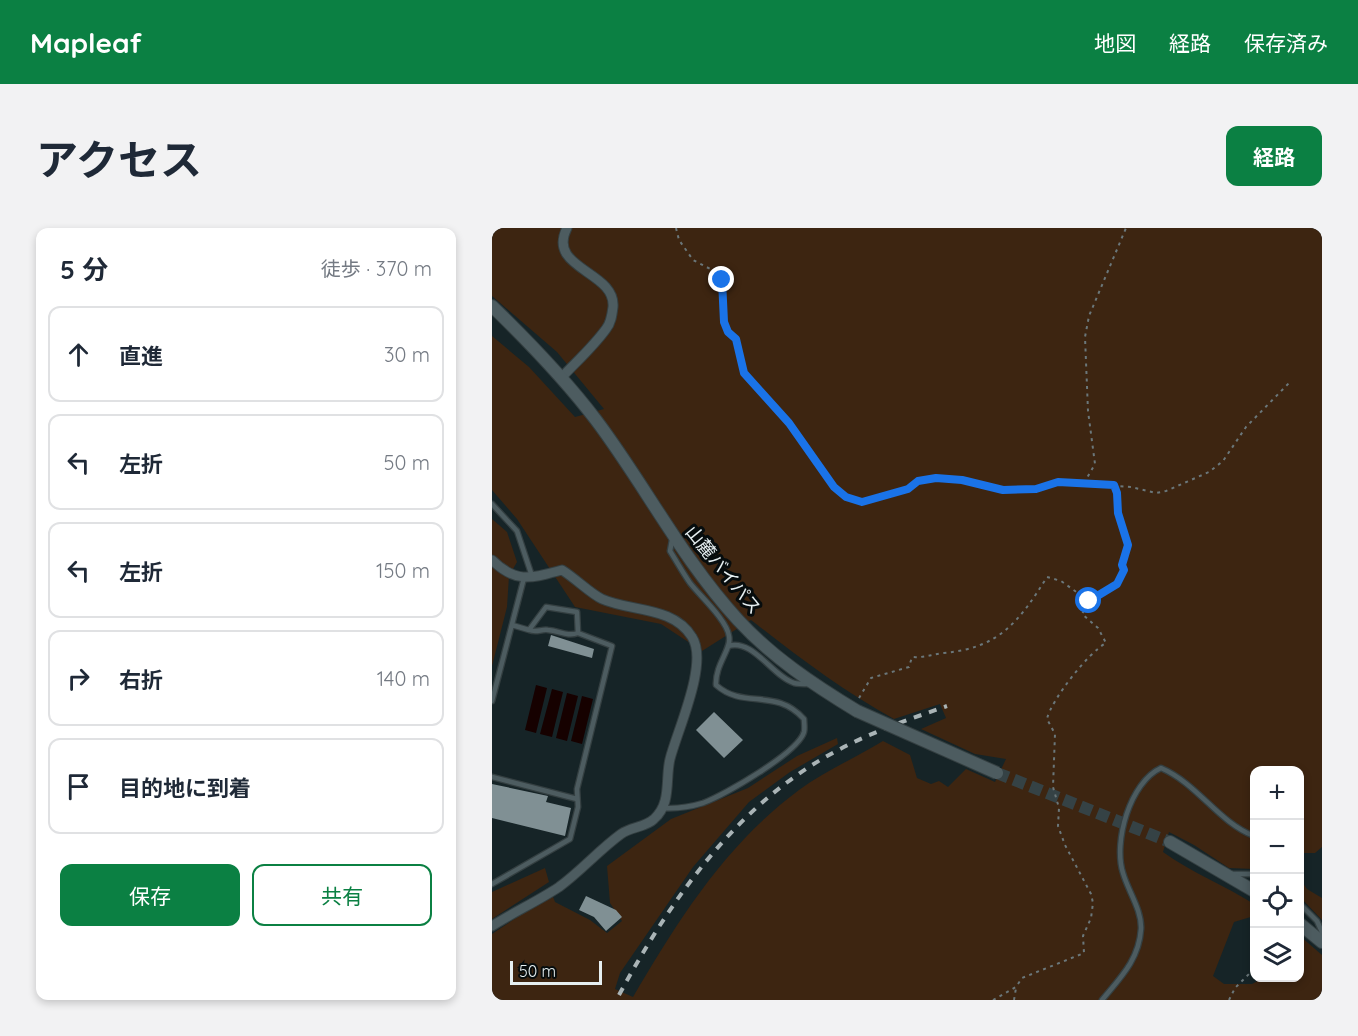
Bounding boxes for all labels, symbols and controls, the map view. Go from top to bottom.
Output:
text: Mapleaf [30,25,142,60]
text: 地図 [1094,30,1136,56]
text: 経路 [1169,30,1211,56]
text: 保存済み [1244,30,1328,56]
button: 経路 [1226,126,1322,186]
text: アクセス [36,133,202,186]
text: 5 分 [60,253,108,286]
text: 徒歩 · 370 m [321,256,432,281]
route end [708,266,734,292]
icon: ahead [62,338,95,371]
text: 直進 [119,342,163,370]
text: 30 m [384,342,430,367]
icon: left [62,446,95,479]
text: 左折 [119,450,163,478]
text: 50 m [384,450,430,475]
street label: 山麓バイパス [681,521,766,619]
icon: left [62,554,95,587]
text: 左折 [119,558,163,586]
text: 150 m [376,558,430,583]
route start [1075,587,1101,613]
icon: right [62,662,95,695]
text: 右折 [119,666,163,694]
text: 140 m [377,666,430,691]
map controls [1250,766,1304,982]
button: + [1250,766,1304,820]
icon: arrive [62,770,95,803]
text: 目的地に到着 [119,774,251,802]
button: − [1250,820,1304,874]
button: 保存 [60,864,240,926]
button: 共有 [252,864,432,926]
button: locate [1250,874,1304,928]
button: layers [1250,928,1304,982]
scale bar [510,958,602,986]
text: 50 m [519,961,556,981]

